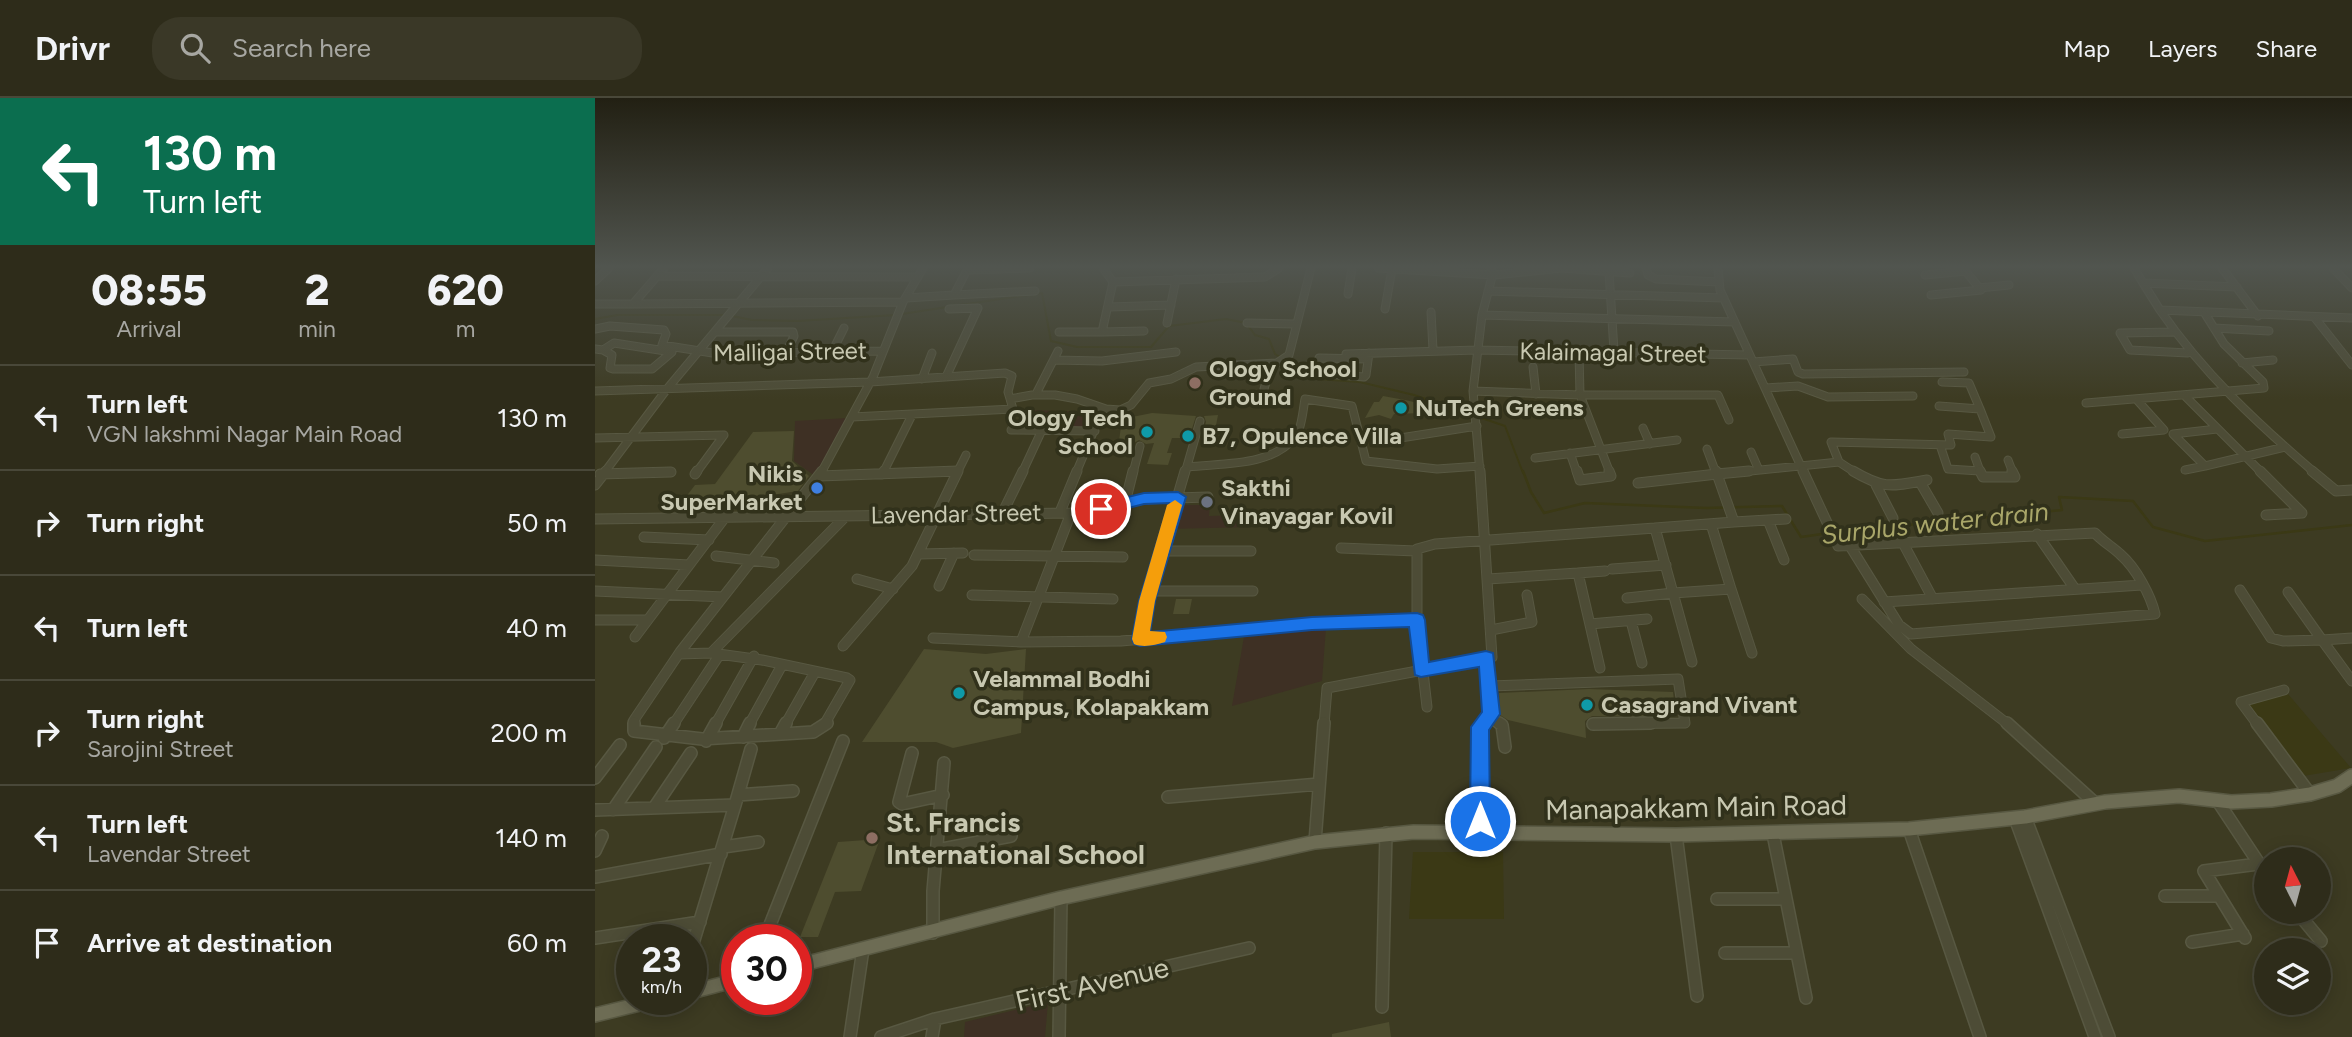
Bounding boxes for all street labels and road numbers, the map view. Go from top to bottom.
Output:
street label: Malligai Street [713,336,867,367]
street label: Kalaimagal Street [1519,336,1707,369]
street label: Lavendar Street [870,498,1042,529]
street label: Manapakkam Main Road [1545,787,1847,827]
street label: First Avenue [1012,950,1172,1018]

